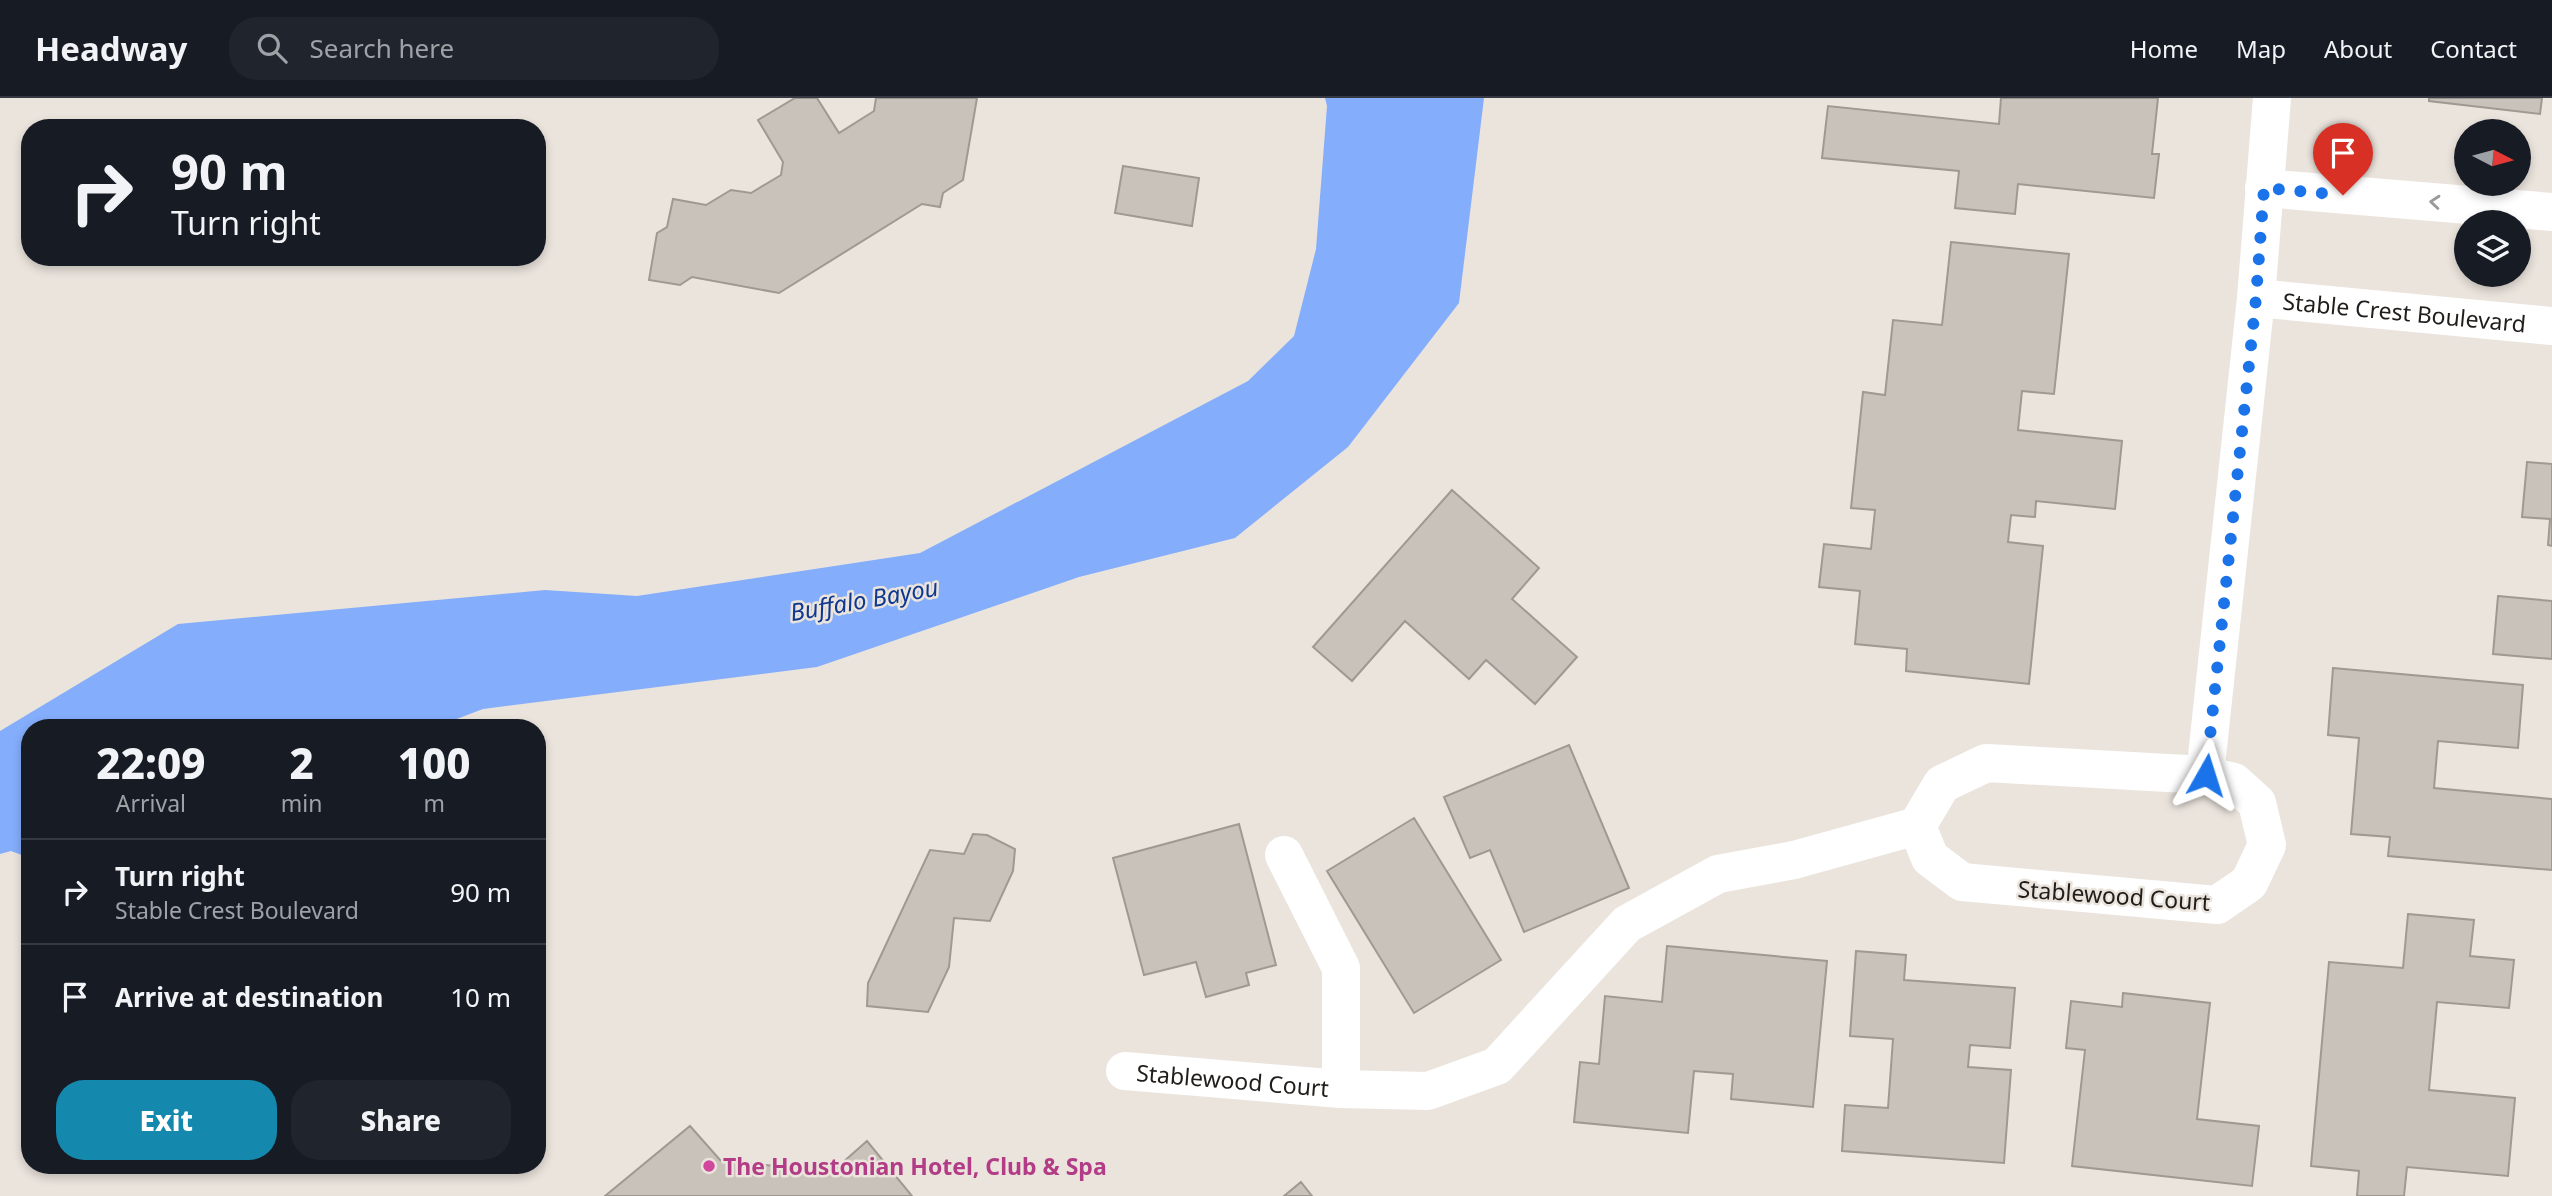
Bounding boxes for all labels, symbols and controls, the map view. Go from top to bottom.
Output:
search box [229,17,719,80]
text: Headway [35,26,187,71]
icon: search [253,29,291,67]
text: Search here [309,30,454,66]
text: Home [2130,32,2198,65]
text: Map [2236,32,2286,65]
text: About [2324,32,2392,65]
text: Contact [2430,32,2517,65]
north arrow [2454,119,2530,196]
map controls [2454,119,2531,287]
pin [2313,123,2373,195]
icon: arrive [2324,134,2362,172]
text: 90 m [171,138,288,204]
icon: right [56,147,147,238]
one-way arrow [2429,195,2440,210]
text: Turn right [171,201,321,244]
button: layers [2454,210,2531,287]
street label: Stable Crest Boulevard [2281,285,2527,339]
water label: Buffalo Bayou [787,570,941,628]
text: 22:09 [96,734,205,791]
text: 2 [289,734,314,791]
text: 100 [398,734,471,791]
position arrow [2169,738,2243,812]
text: Arrival [116,787,186,819]
text: min [281,787,322,819]
text: m [423,787,445,819]
text: Turn right [115,858,245,894]
street label: Stablewood Court [2017,872,2211,918]
icon: right [56,873,94,911]
text: 90 m [450,874,511,910]
text: Stable Crest Boulevard [115,894,359,926]
icon: arrive [56,978,94,1016]
text: Arrive at destination [115,979,384,1015]
text: 10 m [450,979,511,1015]
street label: Stablewood Court [1135,1056,1330,1104]
button: Exit [56,1080,277,1160]
button: Share [291,1080,511,1160]
place label: The Houstonian Hotel, Club & Spa [723,1150,1107,1182]
marker: The Houstonian Hotel, Club & Spa [701,1158,717,1174]

